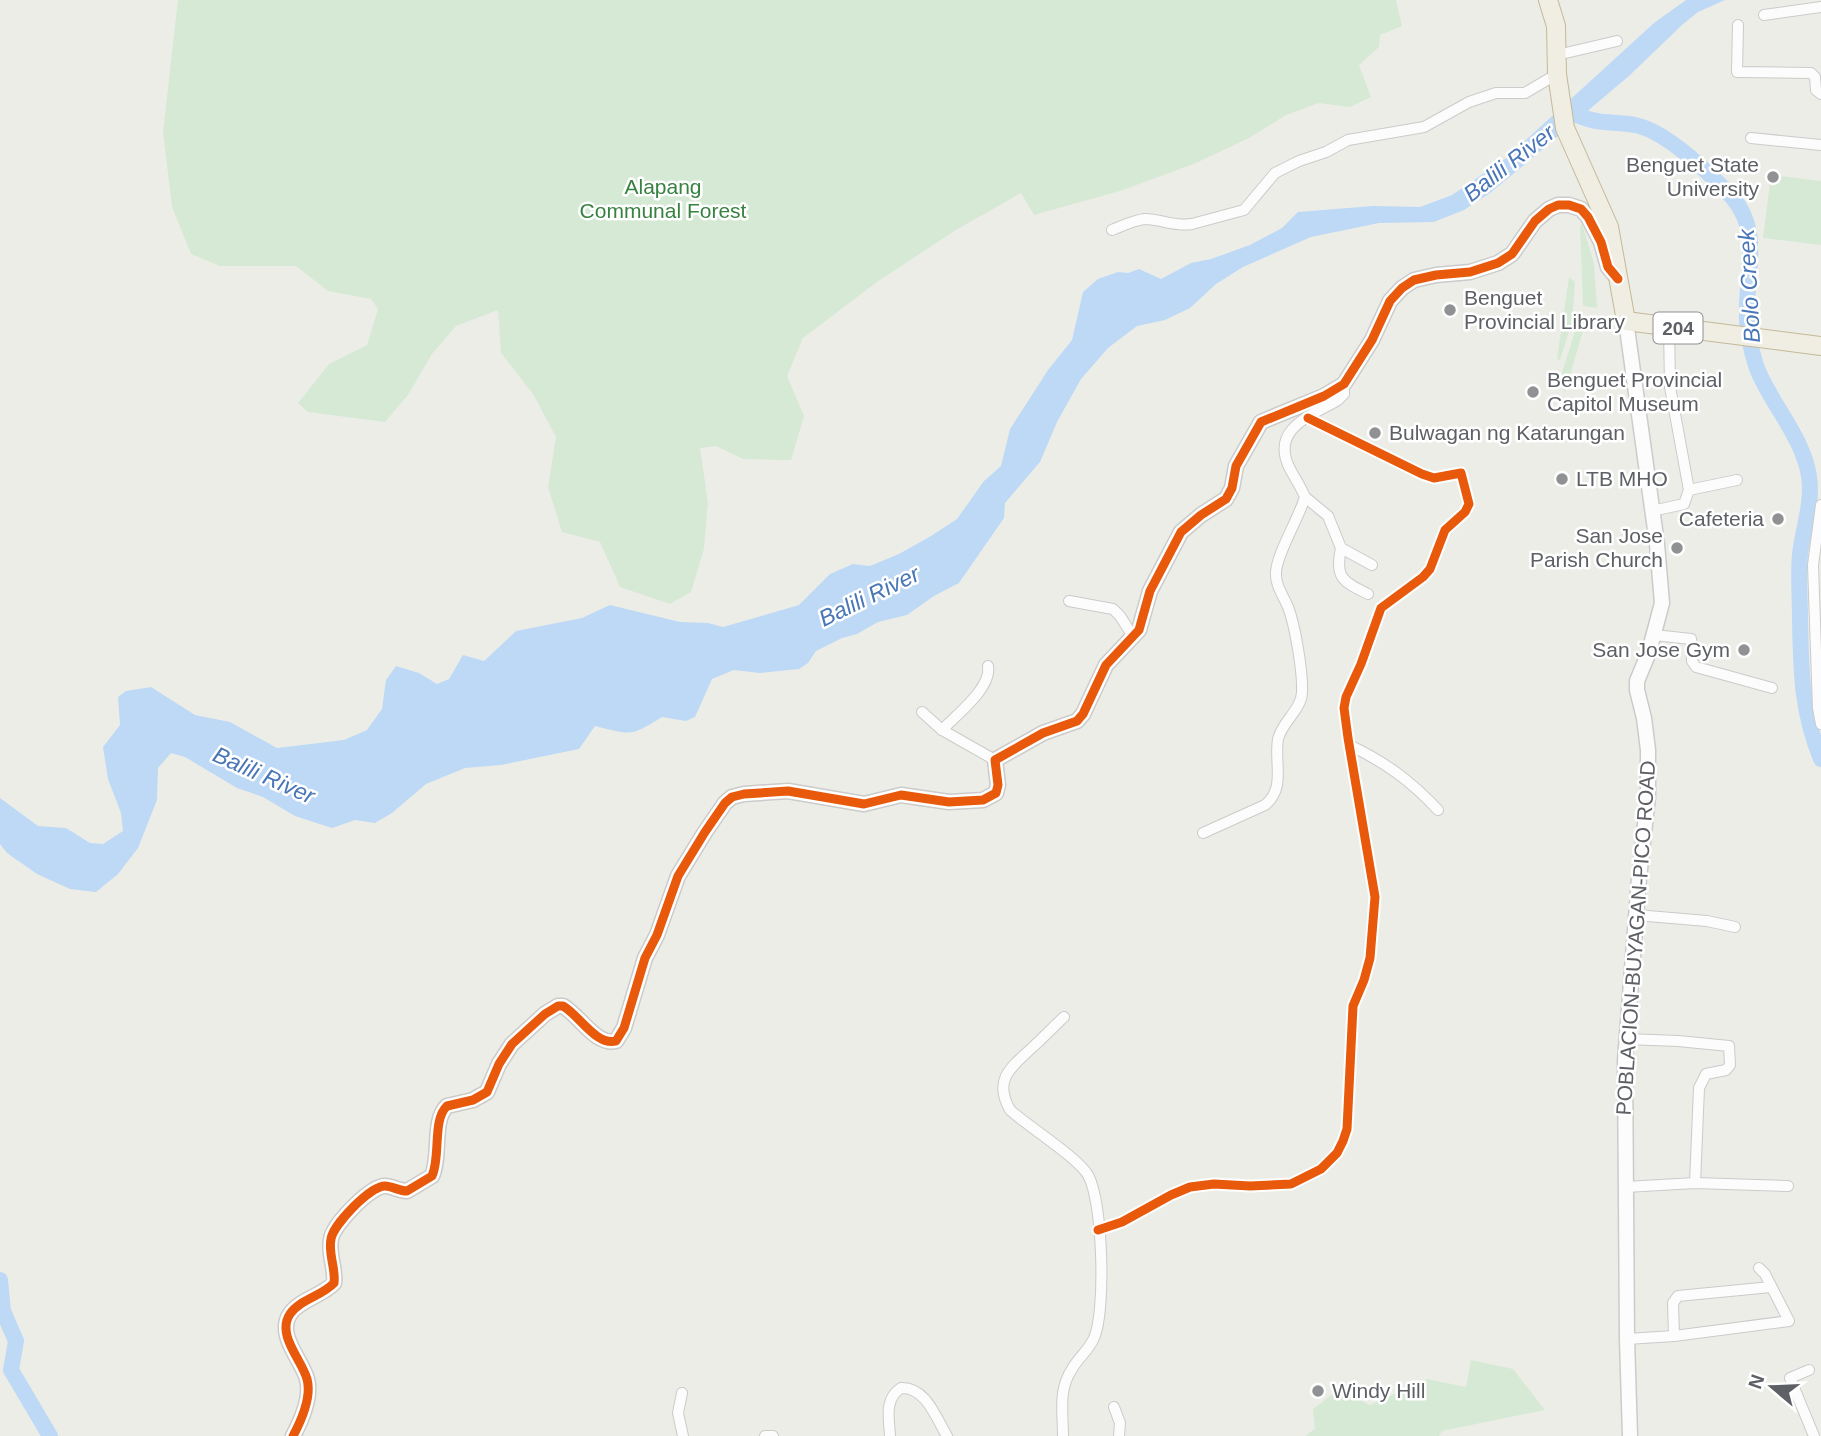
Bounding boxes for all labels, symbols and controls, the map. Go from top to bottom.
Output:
water label: Balili River [1458,118,1561,207]
place label: Benguet State University [1626,153,1759,200]
marker: Benguet State University [1765,169,1781,185]
park label: Alapang Communal Forest [580,175,747,222]
water label: Bolo Creek [1733,227,1765,343]
place label: Benguet Provincial Library [1464,286,1626,333]
marker: Benguet Provincial Library [1442,302,1458,318]
road number: 204 [1654,312,1702,344]
place label: Benguet Provincial Capitol Museum [1547,368,1722,415]
marker: Benguet Provincial Capitol Museum [1525,384,1541,400]
place label: Bulwagan ng Katarungan [1389,421,1625,444]
marker: Bulwagan ng Katarungan [1367,425,1383,441]
place label: LTB MHO [1576,467,1668,490]
marker: LTB MHO [1554,471,1570,487]
place label: Cafeteria [1679,507,1764,530]
marker: Cafeteria [1770,511,1786,527]
place label: San Jose Parish Church [1530,524,1663,571]
marker: San Jose Parish Church [1669,540,1685,556]
water label: Balili River [814,560,925,631]
place label: San Jose Gym [1592,638,1730,661]
marker: San Jose Gym [1736,642,1752,658]
water label: Balili River [209,741,320,810]
street label: POBLACION-BUYAGAN-PICO ROAD [1612,760,1659,1116]
north arrow [1737,1352,1807,1422]
text: N [1744,1372,1769,1392]
place label: Windy Hill [1332,1379,1425,1402]
marker: Windy Hill [1310,1383,1326,1399]

